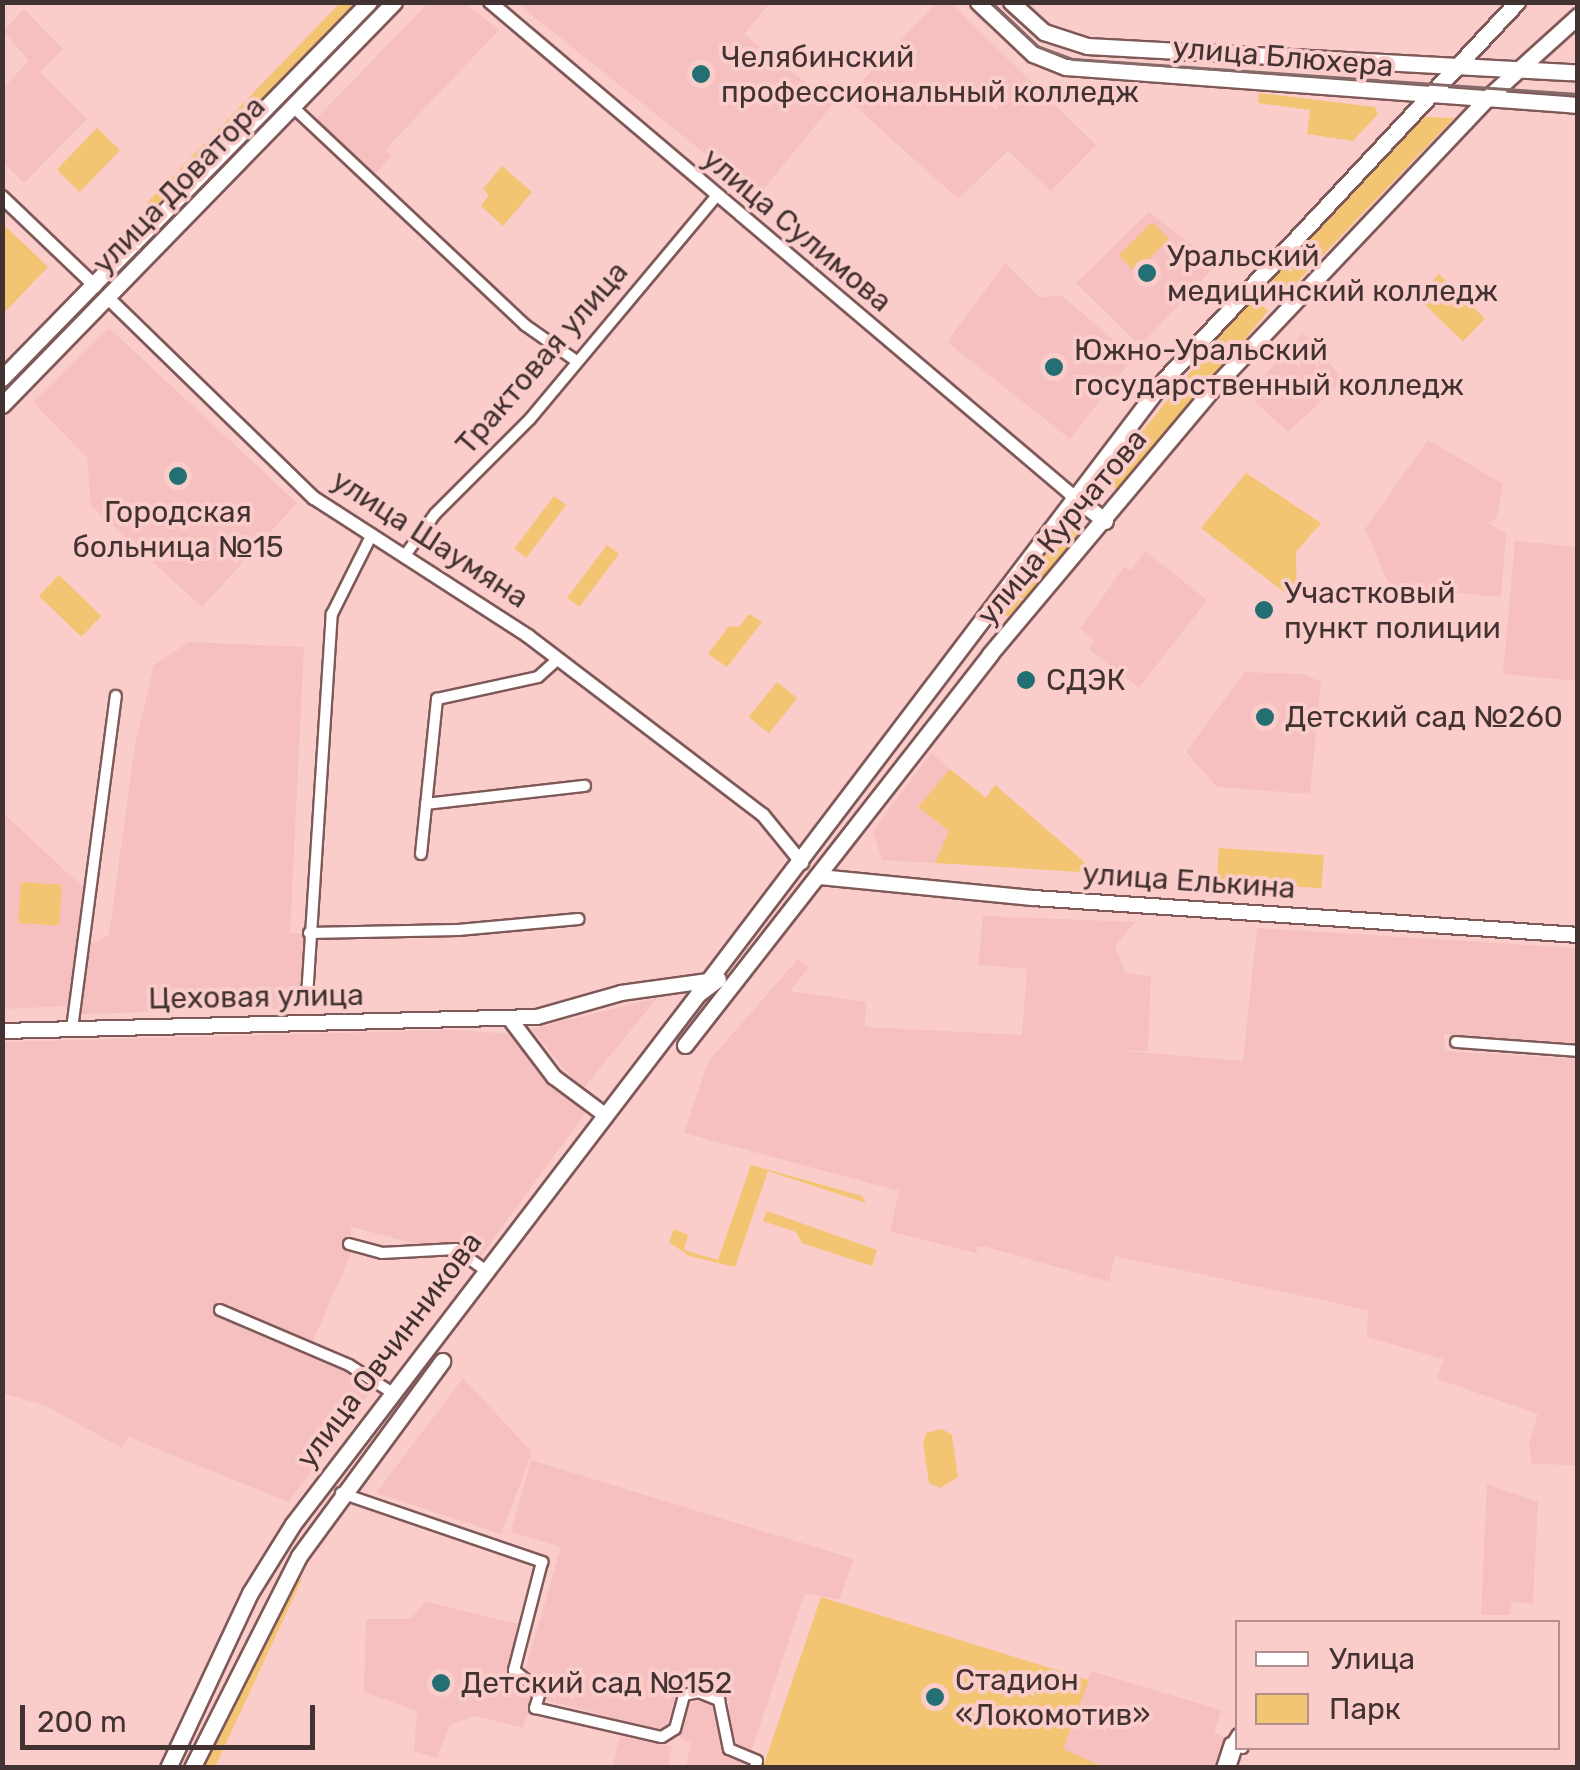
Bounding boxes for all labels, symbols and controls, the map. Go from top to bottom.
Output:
street label: улица Блюхера [1171,29,1395,85]
place label: Челябинский профессиональный колледж [721,39,1139,110]
marker: Челябинский профессиональный колледж [690,63,712,85]
street label: улица Доватора [85,89,273,281]
street label: улица Сулимова [695,140,899,320]
place label: Уральский медицинский колледж [1167,238,1498,308]
street label: Трактовая улица [448,254,636,462]
marker: Уральский медицинский колледж [1136,262,1158,284]
place label: Южно-Уральский государственный колледж [1074,332,1464,402]
marker: Южно-Уральский государственный колледж [1043,356,1065,378]
street label: улица Курчатова [970,422,1154,632]
street label: улица Шаумяна [325,462,535,616]
marker: Городская больница №15 [165,463,191,489]
place label: Городская больница №15 [72,494,284,564]
place label: Участковый пункт полиции [1284,575,1501,646]
marker: Участковый пункт полиции [1253,599,1275,621]
place label: СДЭК [1046,662,1126,698]
marker: СДЭК [1015,669,1037,691]
place label: Детский сад №260 [1285,699,1563,735]
marker: Детский сад №260 [1254,706,1276,728]
street label: улица Елькина [1081,856,1297,906]
street label: Цеховая улица [148,977,364,1017]
street label: улица Овчинникова [288,1225,490,1475]
legend [1235,1620,1560,1750]
text: Улица [1329,1641,1415,1677]
place label: Стадион «Локомотив» [955,1662,1151,1732]
place label: Детский сад №152 [461,1665,732,1701]
marker: Детский сад №152 [430,1672,452,1694]
scale bar [25,1685,320,1747]
marker: Стадион «Локомотив» [924,1686,946,1708]
text: Парк [1329,1691,1401,1727]
text: 200 m [37,1704,127,1740]

